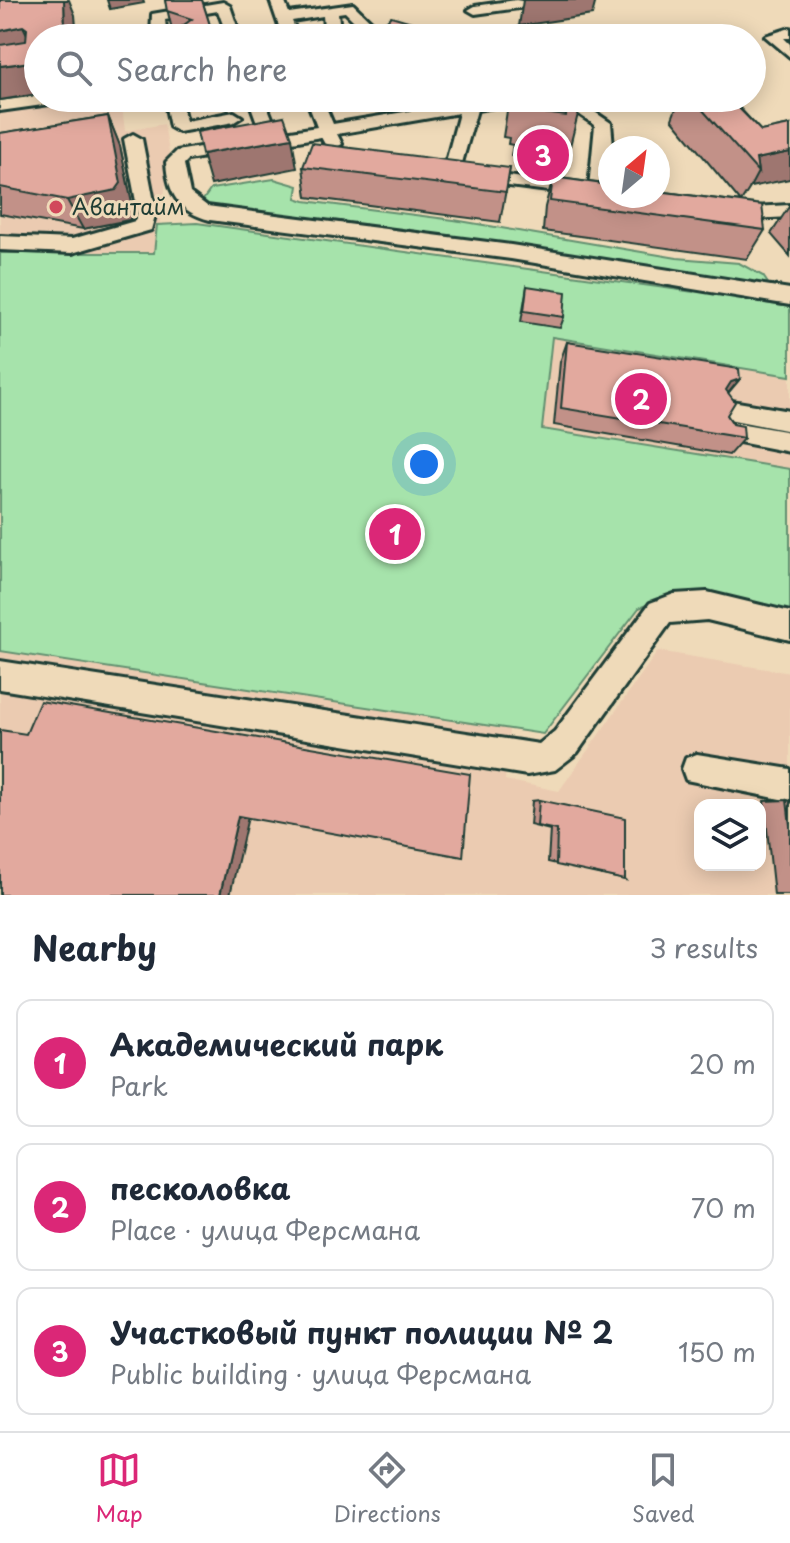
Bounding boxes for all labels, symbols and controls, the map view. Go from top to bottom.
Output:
search box [24,24,766,112]
icon: search [52,46,96,90]
text: Search here [116,46,288,91]
pin: 3 [517,125,569,185]
north arrow [598,136,670,208]
place label: Авантайм [72,189,185,222]
marker: Авантайм [47,198,65,216]
pin: 2 [615,369,667,429]
your location [404,444,444,484]
pin: 1 [369,504,421,564]
map controls [694,799,766,871]
button: layers [694,799,766,871]
text: Nearby [32,921,157,973]
text: 3 results [650,928,758,967]
text: Академический парк [110,1021,443,1066]
text: 1 [54,1044,66,1083]
text: 20 m [689,1044,756,1083]
text: Park [110,1066,168,1105]
text: песколовка [110,1165,291,1210]
text: 2 [51,1188,69,1227]
text: 70 m [691,1188,756,1227]
text: Place · улица Ферсмана [110,1210,420,1249]
text: Участковый пункт полиции № 2 [110,1309,613,1354]
text: 3 [51,1332,69,1371]
text: 150 m [678,1332,756,1371]
text: Public building · улица Ферсмана [110,1354,531,1393]
tab: Map [96,1448,143,1529]
tab: Directions [334,1448,441,1529]
tab: Saved [632,1448,694,1529]

